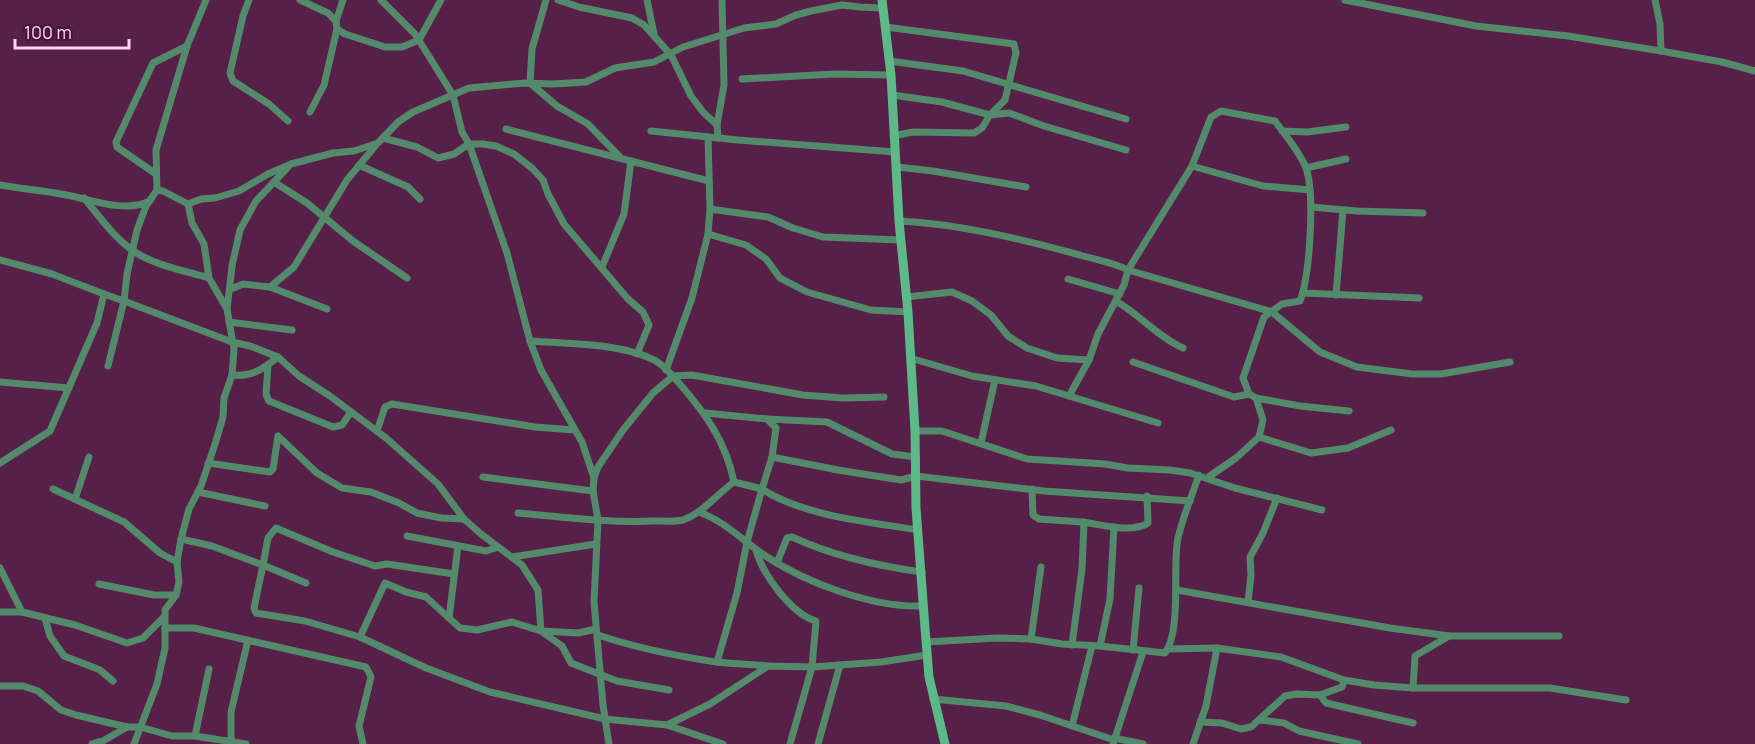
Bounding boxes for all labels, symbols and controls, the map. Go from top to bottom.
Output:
scale bar [15,12,129,50]
text: 100 m [24,20,72,44]

